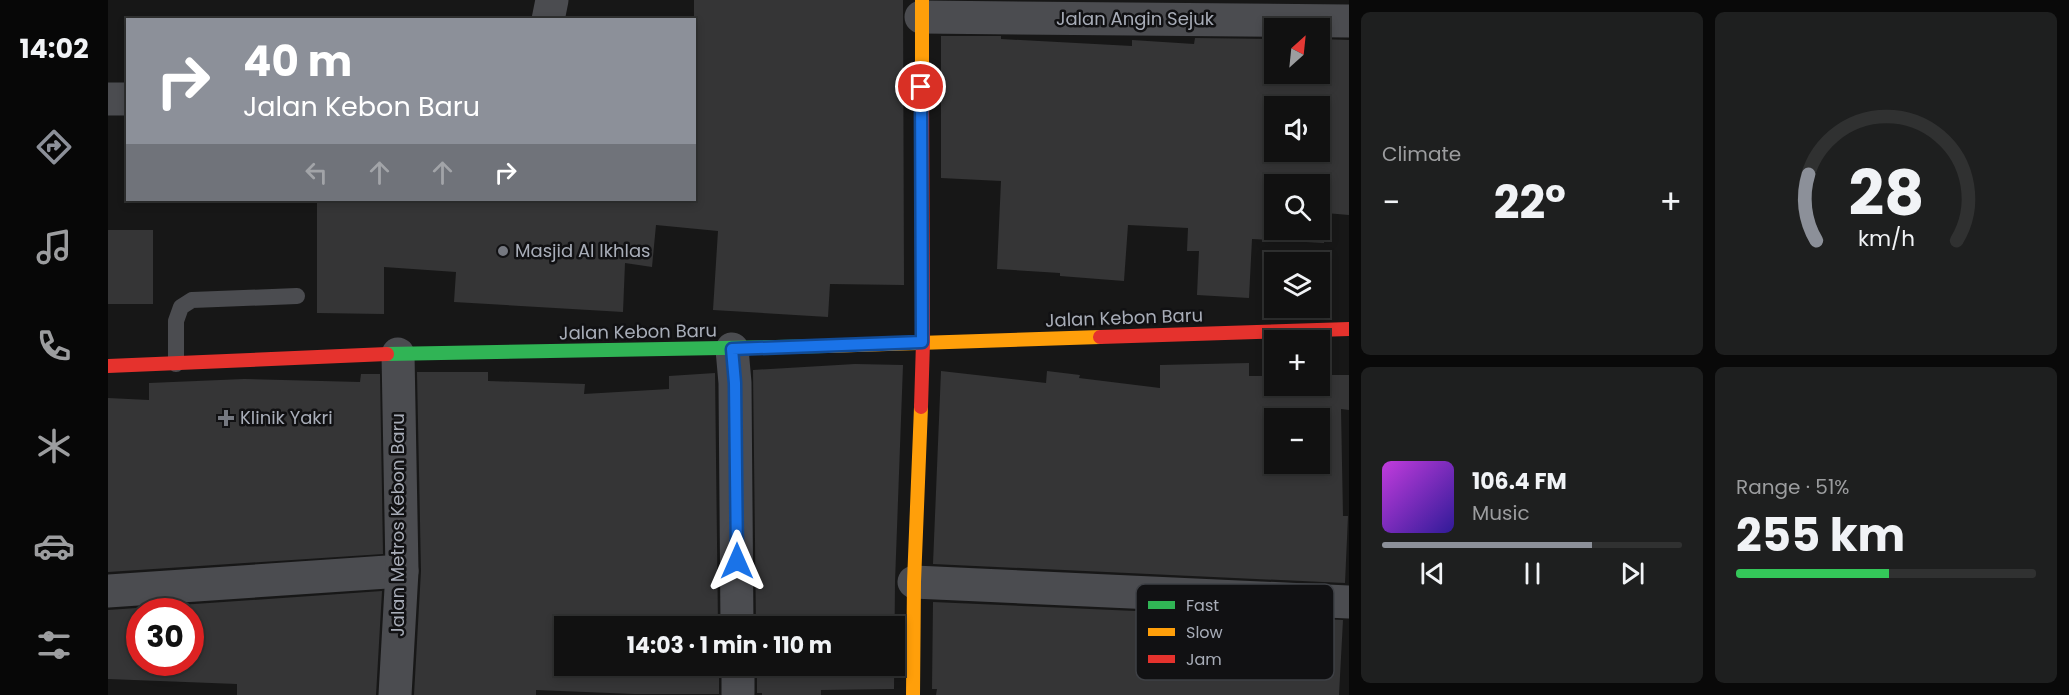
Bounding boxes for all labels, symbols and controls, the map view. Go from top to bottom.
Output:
street label: Jalan Angin Sejuk [1056,6,1215,31]
north arrow [1264,18,1330,84]
map controls [1264,18,1330,474]
text: 14:02 [19,30,89,67]
text: 40 m [243,32,352,91]
icon: right [144,42,222,120]
pin [895,61,946,112]
icon: arrive [904,70,937,103]
text: Jalan Kebon Baru [243,88,480,125]
button: sound [1264,96,1330,162]
icon: directions [33,126,75,168]
text: Climate [1382,140,1461,168]
text: 28 [1848,149,1924,237]
icon: left [300,156,333,189]
icon: ahead [363,156,396,189]
icon: ahead [426,156,459,189]
icon: right [489,156,522,189]
text: 22° [1494,171,1566,234]
button: search [1264,174,1330,240]
text: − [1382,179,1400,226]
text: + [1659,179,1682,226]
text: km/h [1857,223,1915,254]
icon: music [33,226,75,268]
place label: Masjid Al Ikhlas [515,238,651,263]
marker: Masjid Al Ikhlas [496,244,510,258]
button: layers [1264,252,1330,318]
street label: Jalan Kebon Baru [1045,302,1203,333]
street label: Jalan Kebon Baru [559,318,717,345]
icon: phone [33,325,75,367]
button: + [1264,330,1330,396]
place label: Klinik Yakri [240,405,333,430]
button: − [1264,408,1330,474]
marker: Klinik Yakri [217,409,235,427]
street label: Jalan Metros Kebon Baru [385,413,410,637]
icon: climate [33,425,75,467]
text: 106.4 FM [1472,466,1567,497]
text: Range · 51% [1736,473,1849,501]
text: Music [1472,499,1530,527]
text: 255 km [1736,504,1905,567]
icon: car [33,525,75,567]
position arrow [705,529,769,593]
icon: previous [1416,557,1449,590]
icon: pause [1516,557,1549,590]
icon: next [1616,557,1649,590]
legend [1136,584,1334,680]
text: Fast [1186,594,1219,617]
speed limit sign: 30 [126,598,204,676]
text: Slow [1186,621,1223,644]
icon: filters [33,624,75,666]
text: 14:03 · 1 min · 110 m [627,630,832,661]
text: Jam [1186,648,1222,671]

